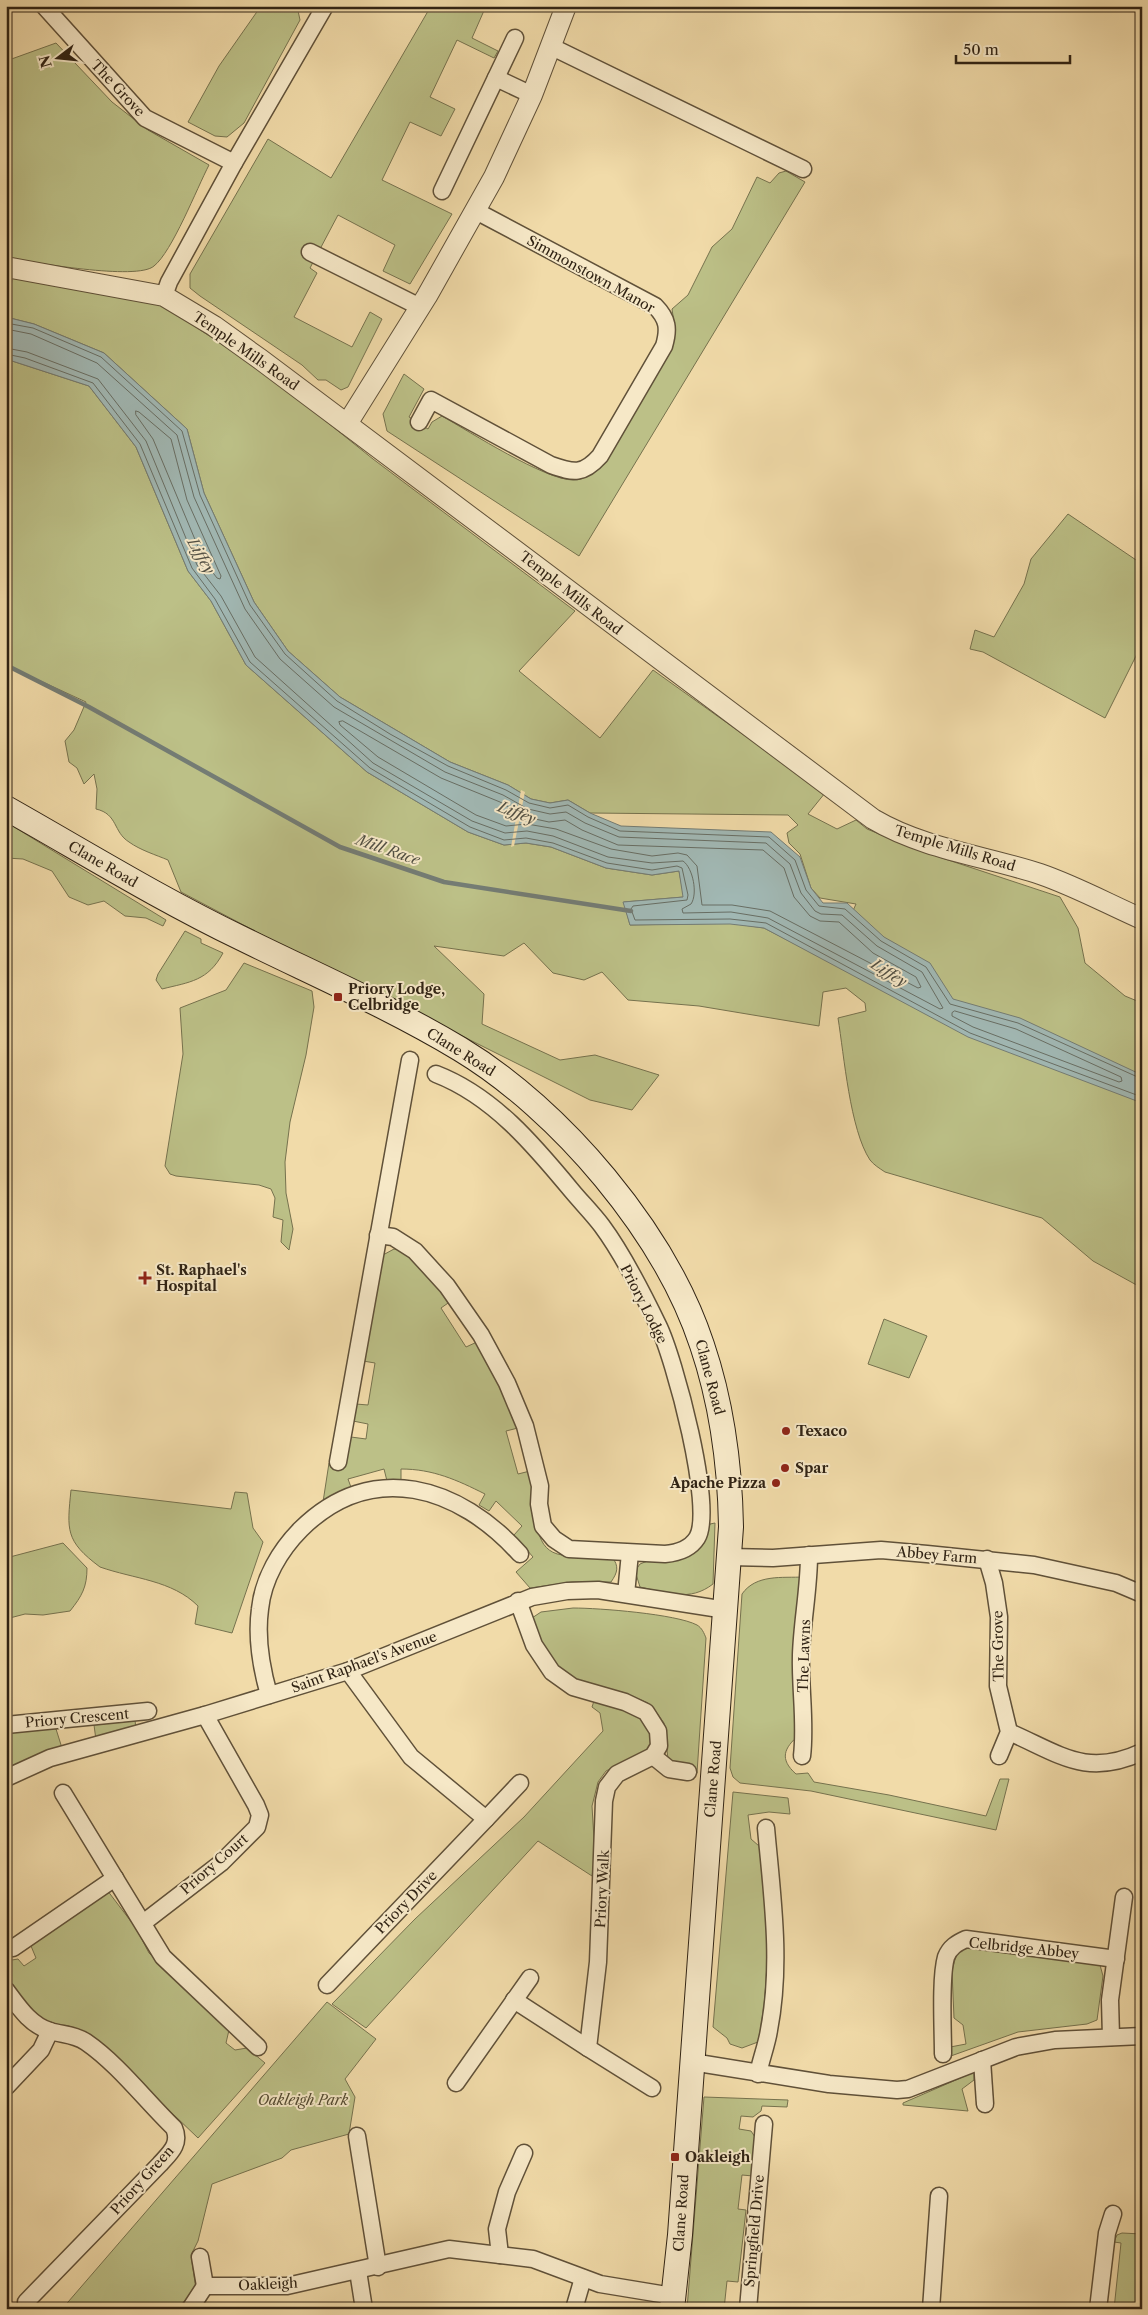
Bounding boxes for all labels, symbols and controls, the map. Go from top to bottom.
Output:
north arrow [32,32,82,82]
scale bar [956,32,1069,64]
text: 50 m [963,40,999,59]
text: N [35,53,56,70]
street label: The Grove [87,56,149,120]
street label: Simmonstown Manor [524,231,658,317]
street label: Temple Mills Road [189,308,303,395]
water label: Liffey [183,533,220,578]
street label: Temple Mills Road [516,547,626,639]
water label: Liffey [495,796,539,829]
street label: Temple Mills Road [892,821,1018,875]
water label: Mill Race [352,829,423,869]
street label: Clane Road [65,837,141,891]
water label: Liffey [867,954,911,991]
place label: Priory Lodge, Celbridge [348,980,445,1014]
marker: Priory Lodge, Celbridge [332,991,344,1003]
street label: Clane Road [423,1024,499,1080]
place label: St. Raphael's Hospital [156,1261,247,1295]
street label: Priory Lodge [616,1261,672,1347]
marker: St. Raphael's Hospital [138,1271,152,1285]
street label: Clane Road [691,1337,729,1417]
place label: Texaco [796,1422,847,1440]
marker: Texaco [780,1425,792,1437]
place label: Spar [795,1459,828,1477]
marker: Spar [779,1462,791,1474]
place label: Apache Pizza [669,1474,767,1492]
marker: Apache Pizza [770,1477,782,1489]
street label: Abbey Farm [895,1542,978,1567]
street label: The Grove [988,1610,1008,1682]
street label: The Lawns [794,1619,814,1693]
street label: Saint Raphael's Avenue [289,1627,439,1697]
street label: Priory Crescent [24,1704,130,1732]
street label: Clane Road [701,1739,725,1818]
street label: Priory Court [176,1830,252,1898]
street label: Priory Walk [591,1849,613,1928]
street label: Priory Drive [371,1866,441,1938]
street label: Celbridge Abbey [968,1933,1080,1963]
park label: Oakleigh Park [258,2091,349,2109]
street label: Priory Green [106,2142,178,2218]
place label: Oakleigh [685,2148,751,2166]
marker: Oakleigh [669,2151,681,2163]
street label: Clane Road [669,2173,693,2252]
street label: Springfield Drive [740,2174,768,2288]
street label: Oakleigh [238,2273,298,2295]

